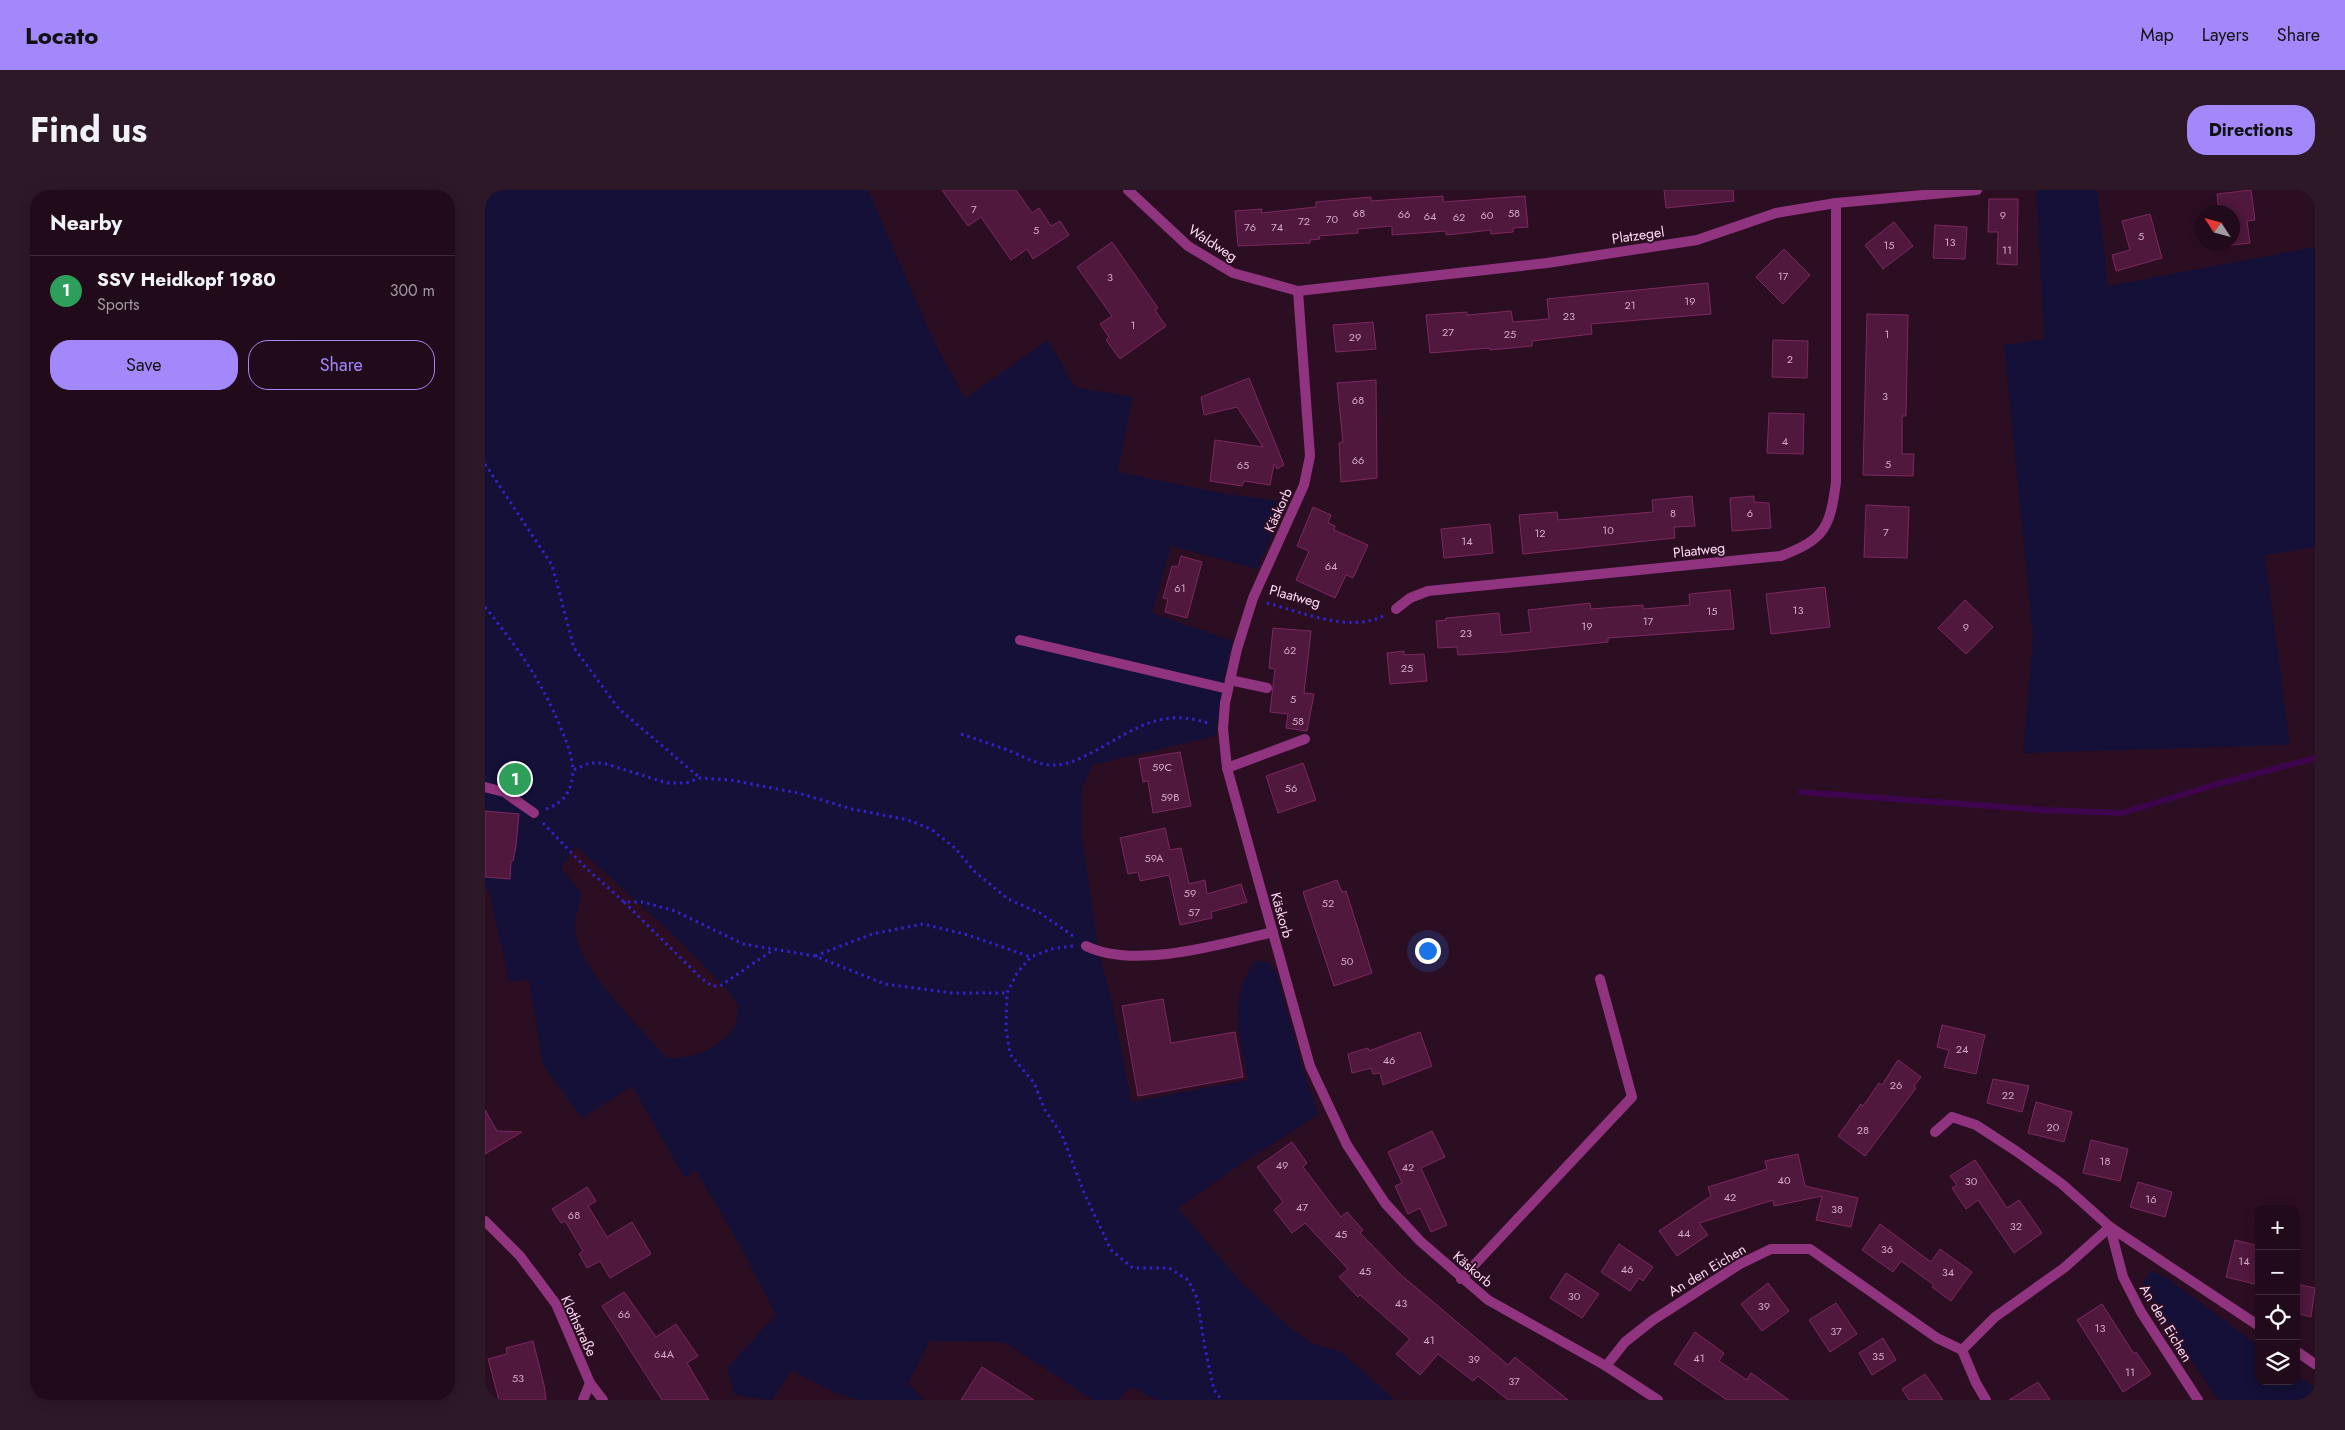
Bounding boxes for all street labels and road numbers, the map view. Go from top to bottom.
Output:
street label: Waldweg [1185,220,1241,266]
street label: Platzegel [1610,221,1666,249]
street label: Käskorb [1259,485,1297,535]
street label: Plaatweg [1672,537,1726,563]
street label: Plaatweg [1267,580,1323,612]
street label: Käskorb [1266,890,1298,940]
street label: An den Eichen [1664,1239,1750,1301]
street label: Käskorb [1449,1246,1497,1292]
street label: An den Eichen [2135,1280,2197,1366]
street label: Klothstraße [556,1292,602,1360]

